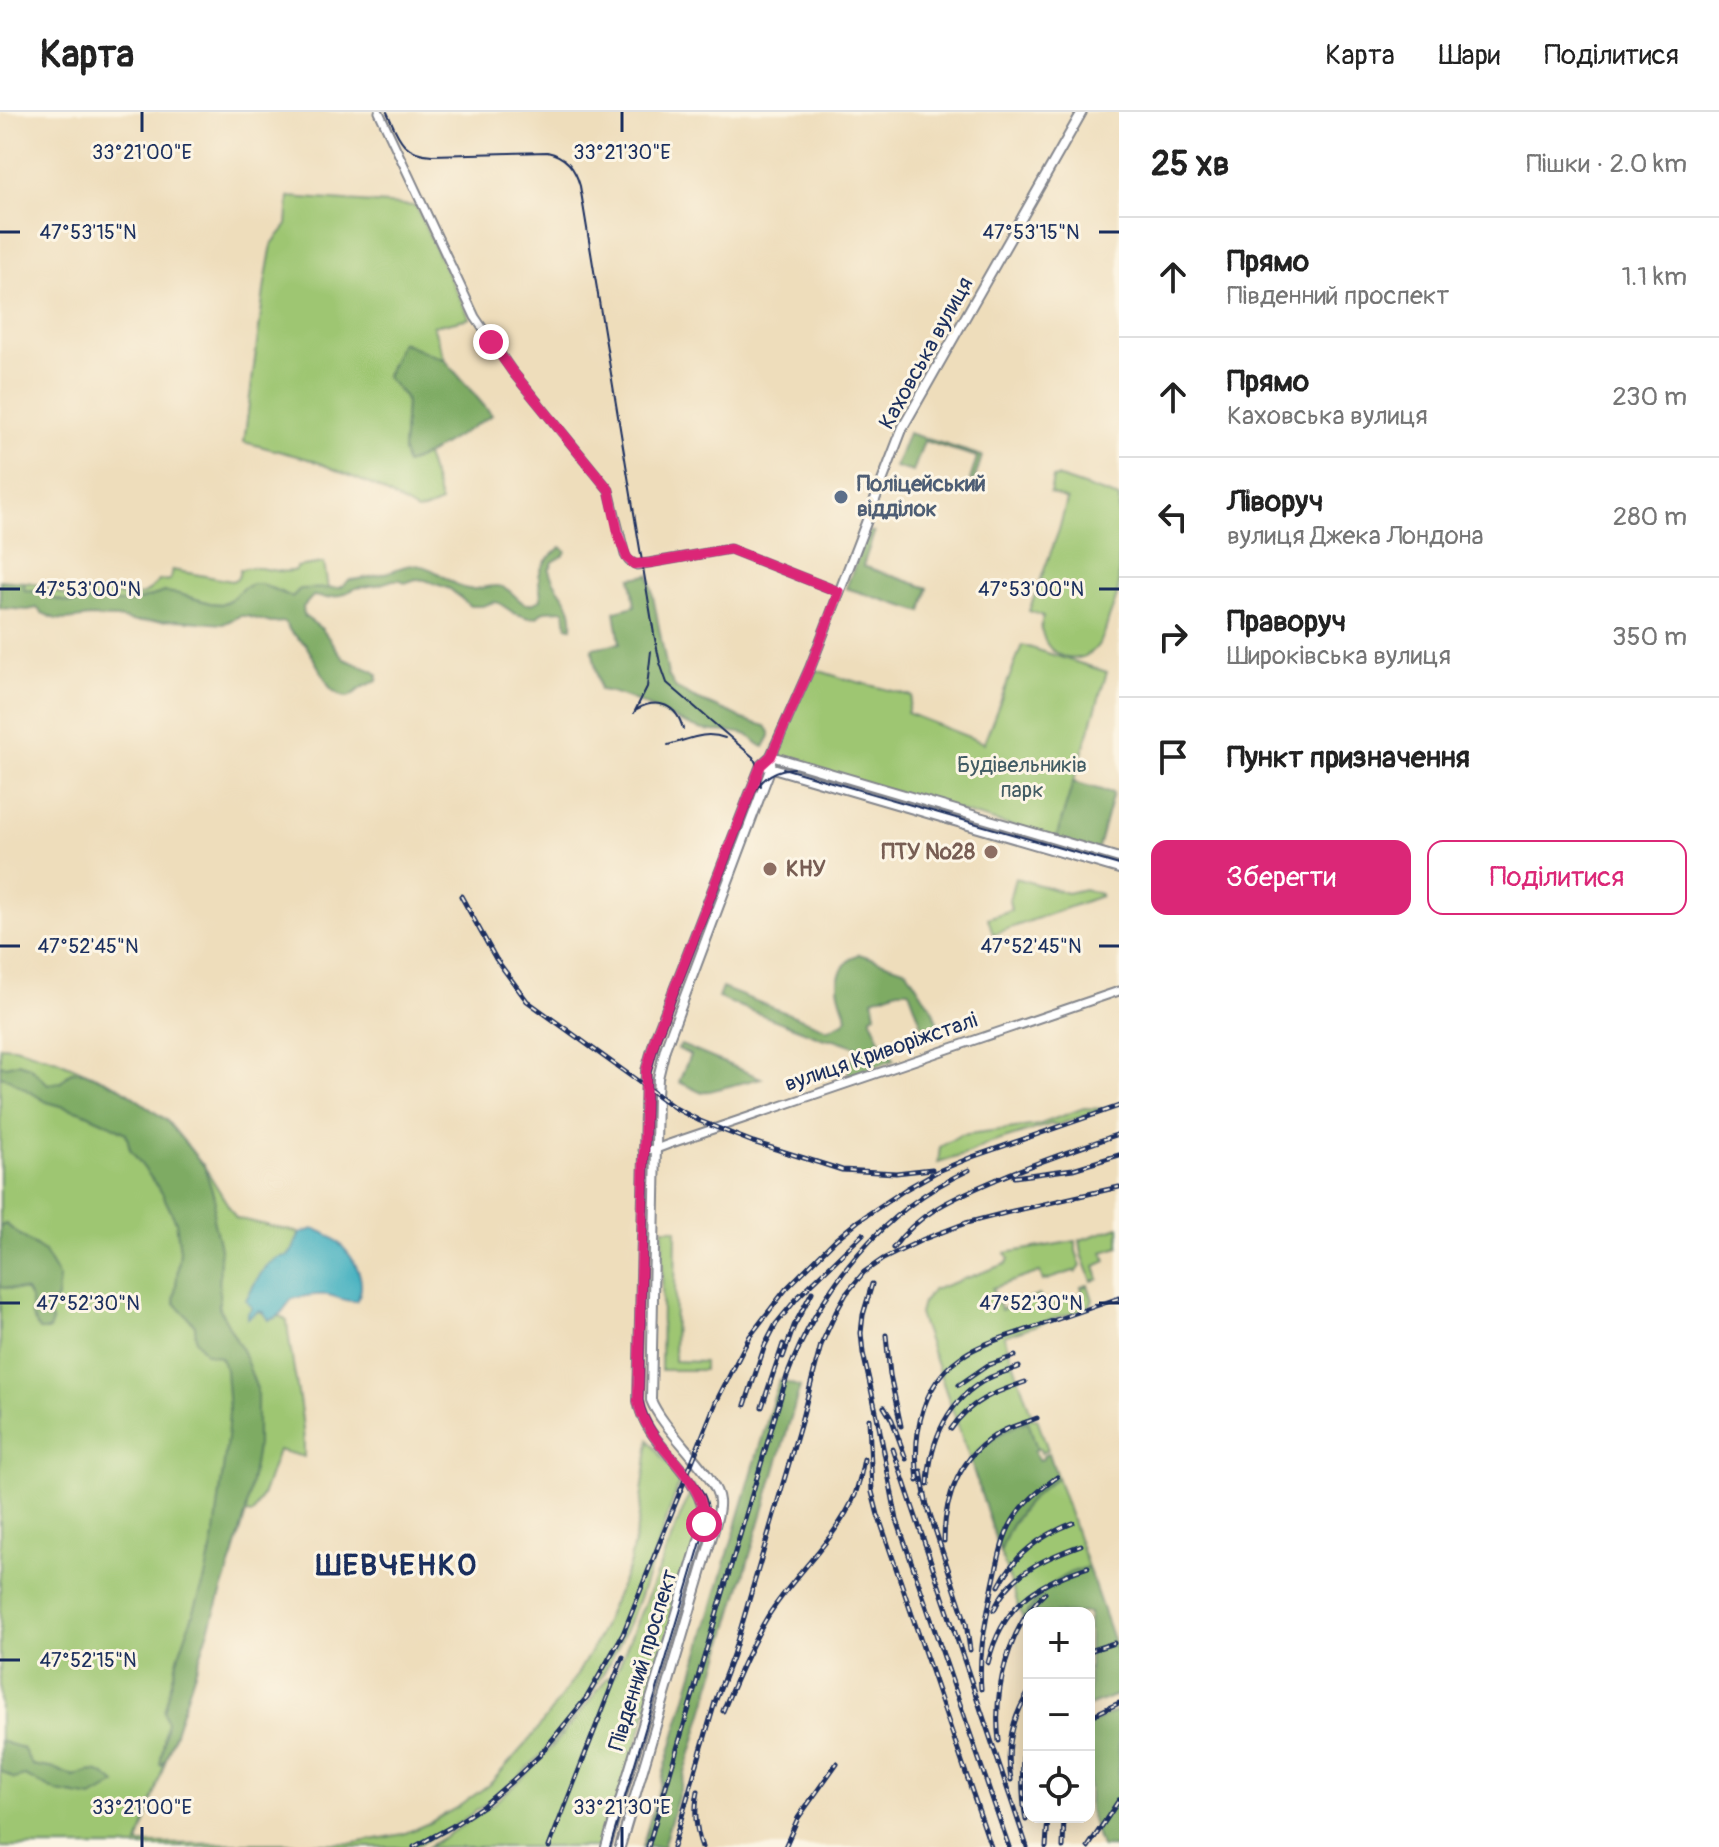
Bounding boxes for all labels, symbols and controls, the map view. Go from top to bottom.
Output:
text: Карта [40,31,134,79]
text: Карта [1325,38,1395,73]
text: Шари [1439,38,1500,73]
text: Поділитися [1544,38,1679,73]
text: 33°21'00"E [92,140,192,165]
text: 33°21'30"E [573,140,671,165]
text: 25 хв [1151,143,1230,186]
text: Пішки · 2.0 km [1526,148,1687,180]
text: 47°53'15"N [39,220,137,245]
text: 47°53'15"N [982,220,1080,245]
text: Прямо [1227,243,1309,280]
icon: ahead [1151,255,1195,299]
text: 1.1 km [1621,261,1687,293]
street label: Каховська вулиця [873,272,979,434]
text: Південний проспект [1227,280,1449,312]
route end [473,324,509,360]
text: Прямо [1227,363,1309,400]
icon: ahead [1151,375,1195,419]
text: 230 m [1612,381,1687,413]
text: Каховська вулиця [1227,400,1428,432]
place label: Поліцейський відділок [857,470,986,523]
text: Ліворуч [1227,483,1323,520]
marker: Поліцейський відділок [832,488,850,506]
icon: left [1151,495,1195,539]
text: 280 m [1613,501,1687,533]
text: вулиця Джека Лондона [1227,520,1484,552]
text: 47°53'00"N [35,577,141,602]
text: 47°53'00"N [978,577,1084,602]
text: Праворуч [1227,603,1346,640]
icon: right [1151,615,1195,659]
text: 350 m [1612,621,1687,653]
text: Широківська вулиця [1227,640,1451,672]
icon: arrive [1151,735,1195,779]
text: Пункт призначення [1227,739,1470,776]
park label: Будівельників парк [957,751,1087,804]
place label: ПТУ №28 [882,838,975,866]
button: Зберегти [1151,840,1411,915]
button: Поділитися [1427,840,1687,915]
marker: ПТУ №28 [982,843,1000,861]
place label: КНУ [786,855,827,883]
marker: КНУ [761,860,779,878]
text: 47°52'45"N [38,934,139,959]
text: 47°52'45"N [981,934,1082,959]
street label: вулиця Криворіжсталі [781,1006,981,1098]
text: 47°52'30"N [36,1291,140,1316]
text: 47°52'30"N [979,1291,1083,1316]
route start [686,1506,722,1542]
district label: ШЕВЧЕНКО [315,1547,478,1584]
street label: Південний проспект [602,1566,684,1754]
map controls [1023,1607,1095,1823]
button: + [1023,1607,1095,1679]
text: 47°52'15"N [39,1648,137,1673]
button: − [1023,1679,1095,1751]
button: locate [1023,1751,1095,1823]
text: 33°21'00"E [92,1795,192,1820]
text: 33°21'30"E [573,1795,671,1820]

